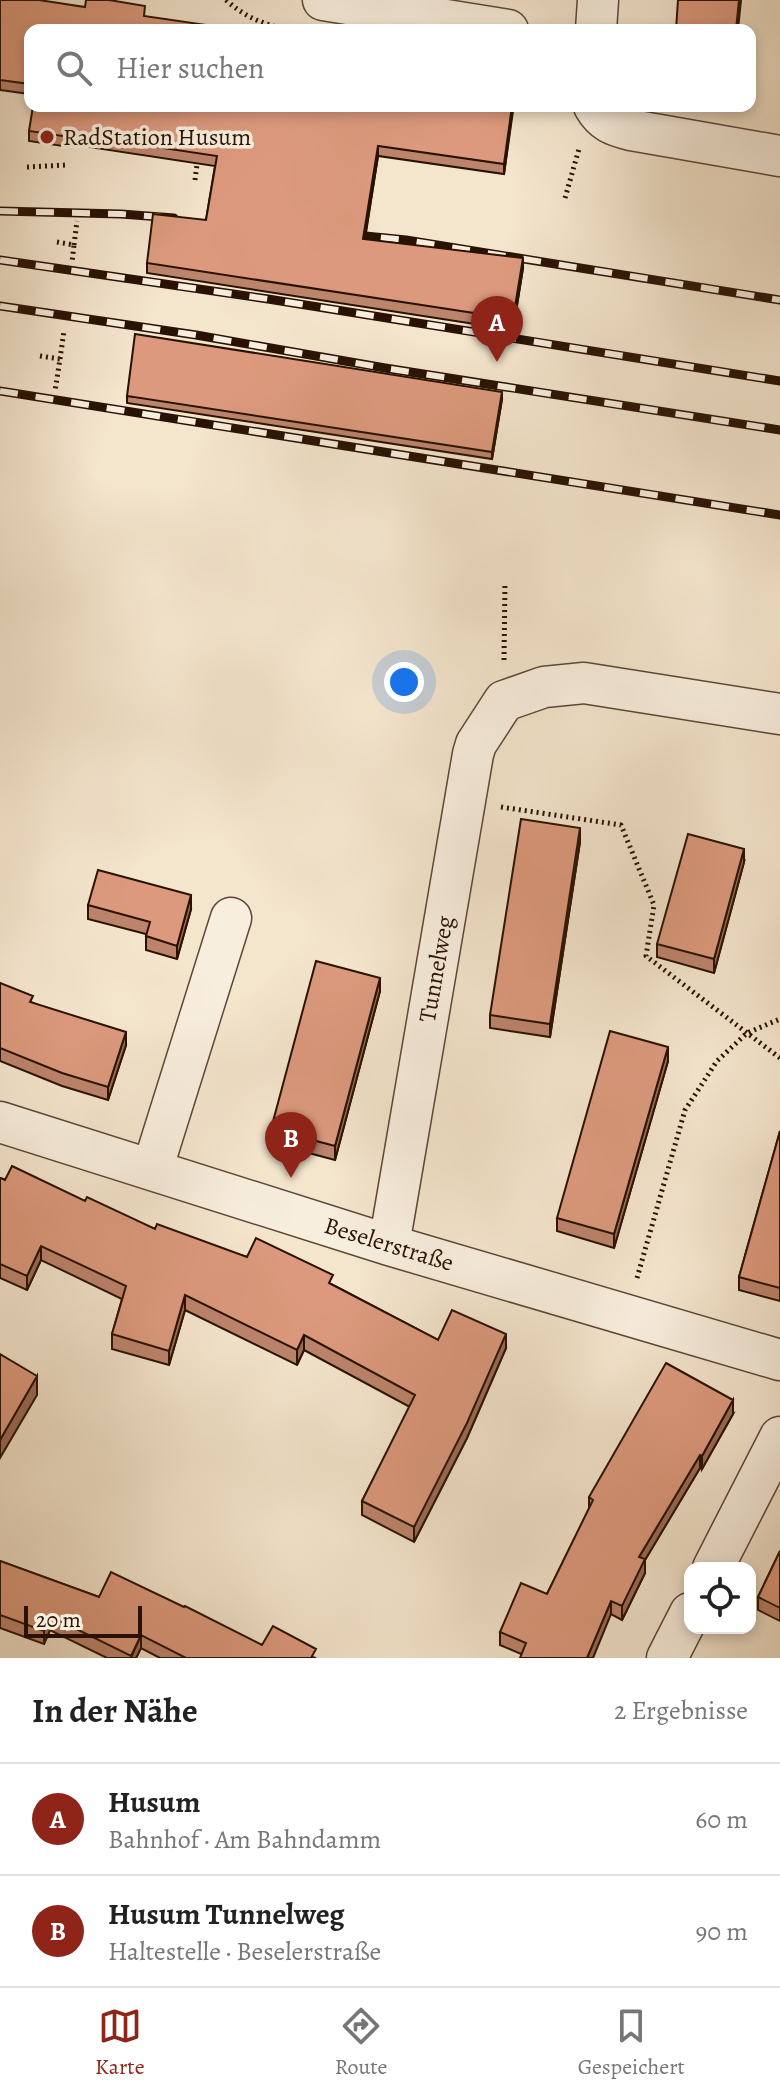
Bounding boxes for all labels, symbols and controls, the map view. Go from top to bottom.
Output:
search box [24,24,756,112]
icon: search [52,46,96,90]
text: Hier suchen [116,48,265,88]
place label: RadStation Husum [63,121,251,153]
marker: RadStation Husum [38,128,56,146]
pin: A [471,296,523,362]
your location [384,662,424,702]
street label: Tunnelweg [411,913,461,1025]
pin: B [265,1112,317,1178]
street label: Beselerstraße [320,1209,458,1279]
map controls [684,1562,756,1634]
button: locate [684,1562,756,1634]
scale bar [24,1602,142,1638]
text: 20 m [36,1605,81,1635]
text: In der Nähe [32,1687,198,1734]
text: 2 Ergebnisse [614,1693,748,1728]
text: Husum [108,1782,200,1822]
text: A [50,1802,66,1837]
text: 60 m [695,1802,748,1837]
text: Bahnhof · Am Bahndamm [108,1822,381,1857]
text: Husum Tunnelweg [108,1894,345,1934]
text: B [50,1914,66,1949]
text: 90 m [696,1914,748,1949]
text: Haltestelle · Beselerstraße [108,1934,381,1969]
tab: Karte [95,2004,144,2082]
tab: Route [335,2004,387,2082]
tab: Gespeichert [578,2004,685,2082]

